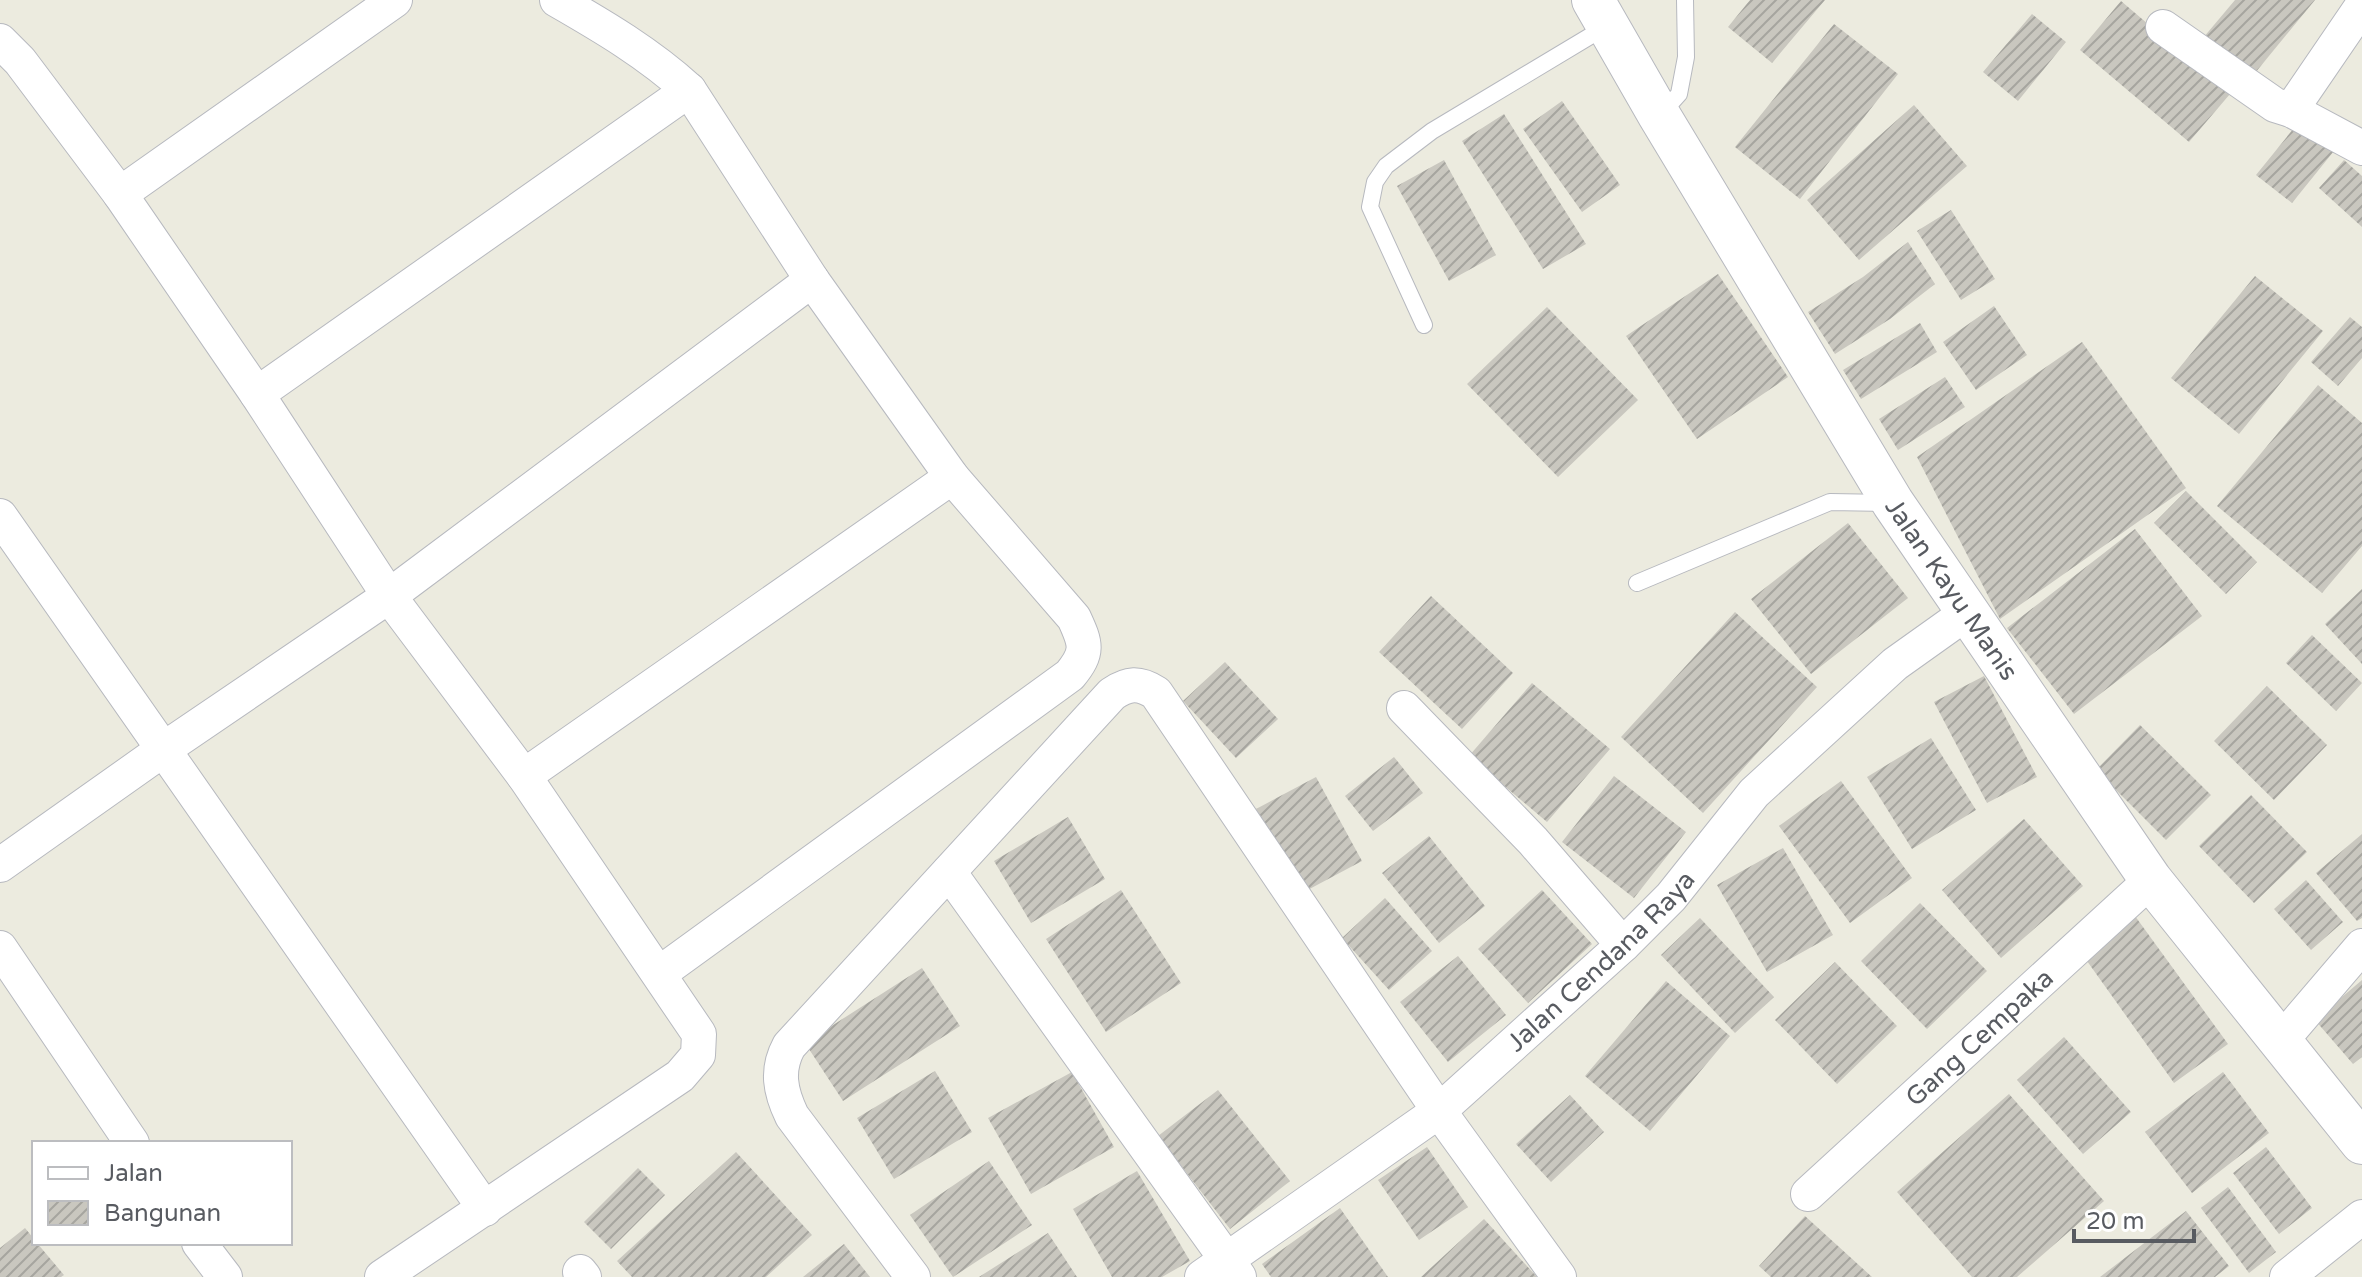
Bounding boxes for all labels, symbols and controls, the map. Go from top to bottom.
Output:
street label: Jalan Kayu Manis [1879,492,2025,686]
street label: Jalan Cendana Raya [1500,865,1701,1058]
street label: Gang Cempaka [1899,962,2059,1113]
legend [32,1141,292,1245]
text: Jalan [104,1159,163,1188]
scale bar [2074,1193,2194,1243]
text: Bangunan [104,1199,221,1228]
text: 20 m [2086,1207,2144,1236]

